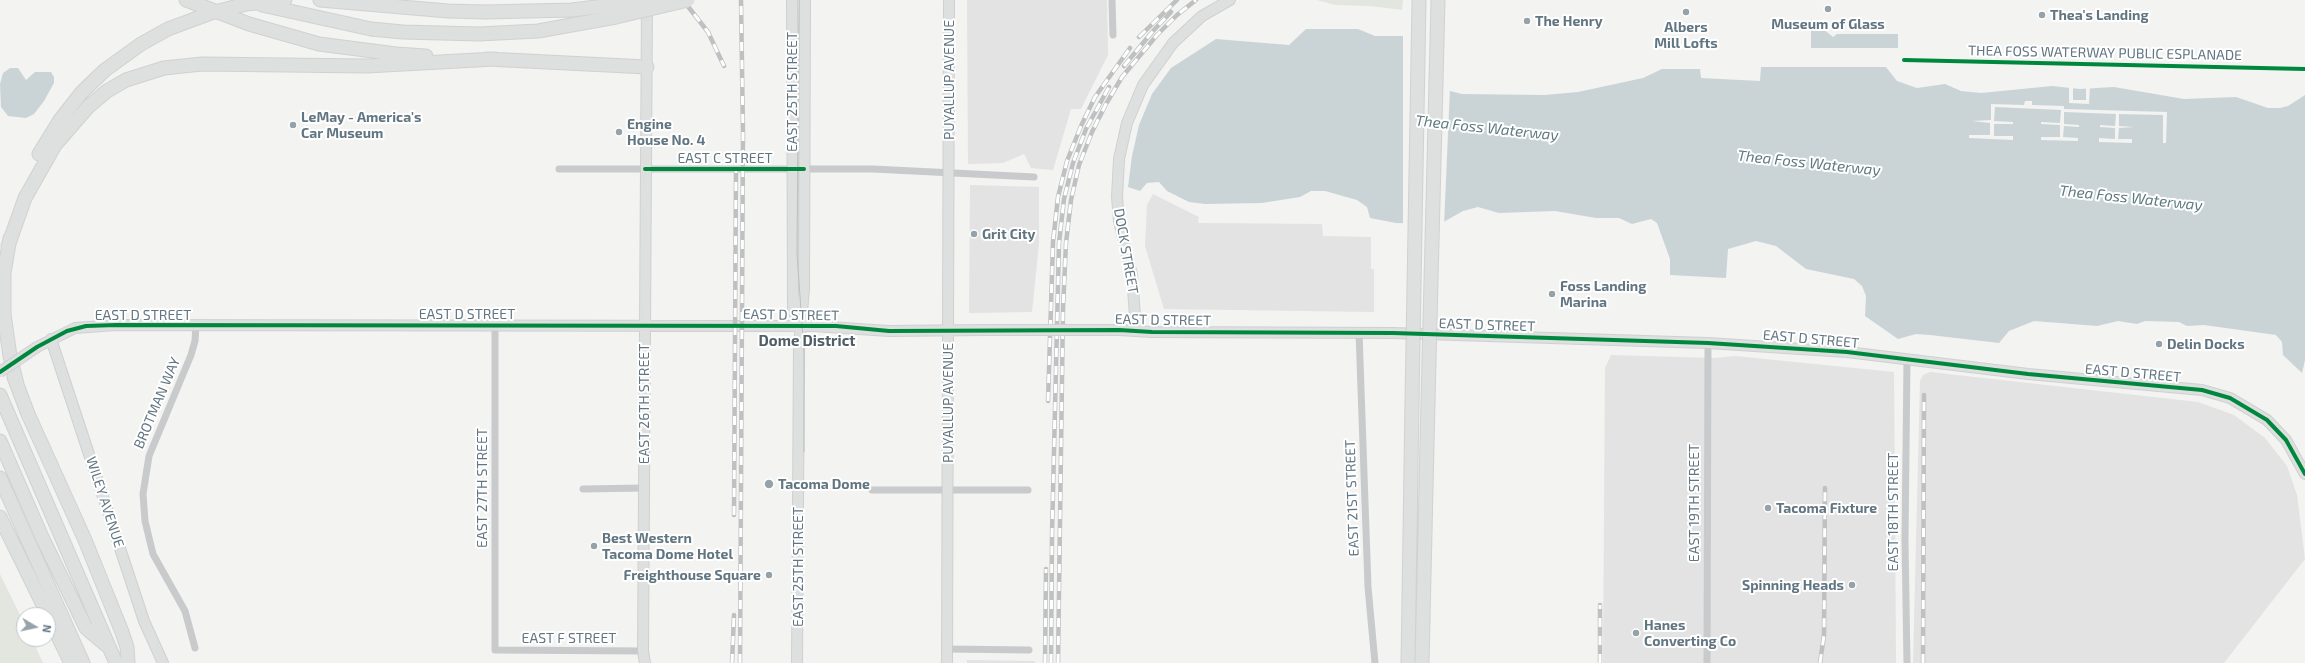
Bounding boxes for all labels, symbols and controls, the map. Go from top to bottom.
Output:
marker: Museum of Glass [1823,4,1833,14]
marker: Albers Mill Lofts [1681,7,1691,17]
place label: Thea's Landing [2050,7,2149,23]
marker: Thea's Landing [2037,10,2047,20]
place label: The Henry [1535,13,1603,29]
marker: The Henry [1522,16,1532,26]
place label: Museum of Glass [1771,16,1885,32]
place label: Albers Mill Lofts [1654,19,1718,52]
street label: PUYALLUP AVENUE [941,20,957,140]
street label: EAST 25TH STREET [784,32,800,152]
street label: THEA FOSS WATERWAY PUBLIC ESPLANADE [1968,42,2242,64]
place label: LeMay - America's Car Museum [301,109,421,142]
water label: Thea Foss Waterway [1415,112,1559,144]
place label: Engine House No. 4 [627,116,705,148]
marker: LeMay - America's Car Museum [288,120,298,130]
marker: Engine House No. 4 [614,127,624,137]
water label: Thea Foss Waterway [1737,147,1881,179]
street label: EAST C STREET [677,150,773,166]
water label: Thea Foss Waterway [2059,182,2203,214]
street label: DOCK STREET [1110,207,1142,295]
place label: Grit City [982,226,1035,242]
marker: Grit City [969,229,979,239]
place label: Foss Landing Marina [1560,278,1646,310]
marker: Foss Landing Marina [1547,289,1557,299]
street label: EAST D STREET [419,306,515,322]
street label: EAST D STREET [743,306,839,324]
street label: EAST D STREET [95,307,191,323]
street label: EAST D STREET [1115,311,1211,329]
street label: EAST D STREET [1438,315,1536,335]
street label: EAST D STREET [1762,326,1860,352]
district label: Dome District [759,332,855,350]
place label: Delin Docks [2167,336,2245,352]
marker: Delin Docks [2154,339,2164,349]
street label: PUYALLUP AVENUE [940,343,956,463]
street label: EAST 26TH STREET [636,344,652,464]
street label: BROTMAN WAY [130,355,184,451]
street label: EAST D STREET [2084,360,2182,386]
street label: EAST 27TH STREET [474,428,490,548]
street label: EAST 21ST STREET [1342,439,1362,557]
street label: EAST 19TH STREET [1686,444,1702,562]
street label: EAST 18TH STREET [1885,453,1901,571]
street label: WILEY AVENUE [82,454,128,550]
place label: Tacoma Dome [778,476,870,492]
marker: Tacoma Dome [763,478,775,490]
place label: Tacoma Fixture [1776,500,1877,516]
marker: Tacoma Fixture [1763,503,1773,513]
street label: EAST 25TH STREET [790,507,806,627]
place label: Best Western Tacoma Dome Hotel [602,530,733,562]
marker: Best Western Tacoma Dome Hotel [589,541,599,551]
place label: Freighthouse Square [624,567,761,583]
marker: Freighthouse Square [764,570,774,580]
place label: Spinning Heads [1742,577,1844,593]
marker: Spinning Heads [1847,580,1857,590]
north arrow [16,607,56,647]
place label: Hanes Converting Co [1644,617,1736,650]
text: N [40,624,54,634]
marker: Hanes Converting Co [1631,628,1641,638]
street label: EAST F STREET [522,630,616,646]

